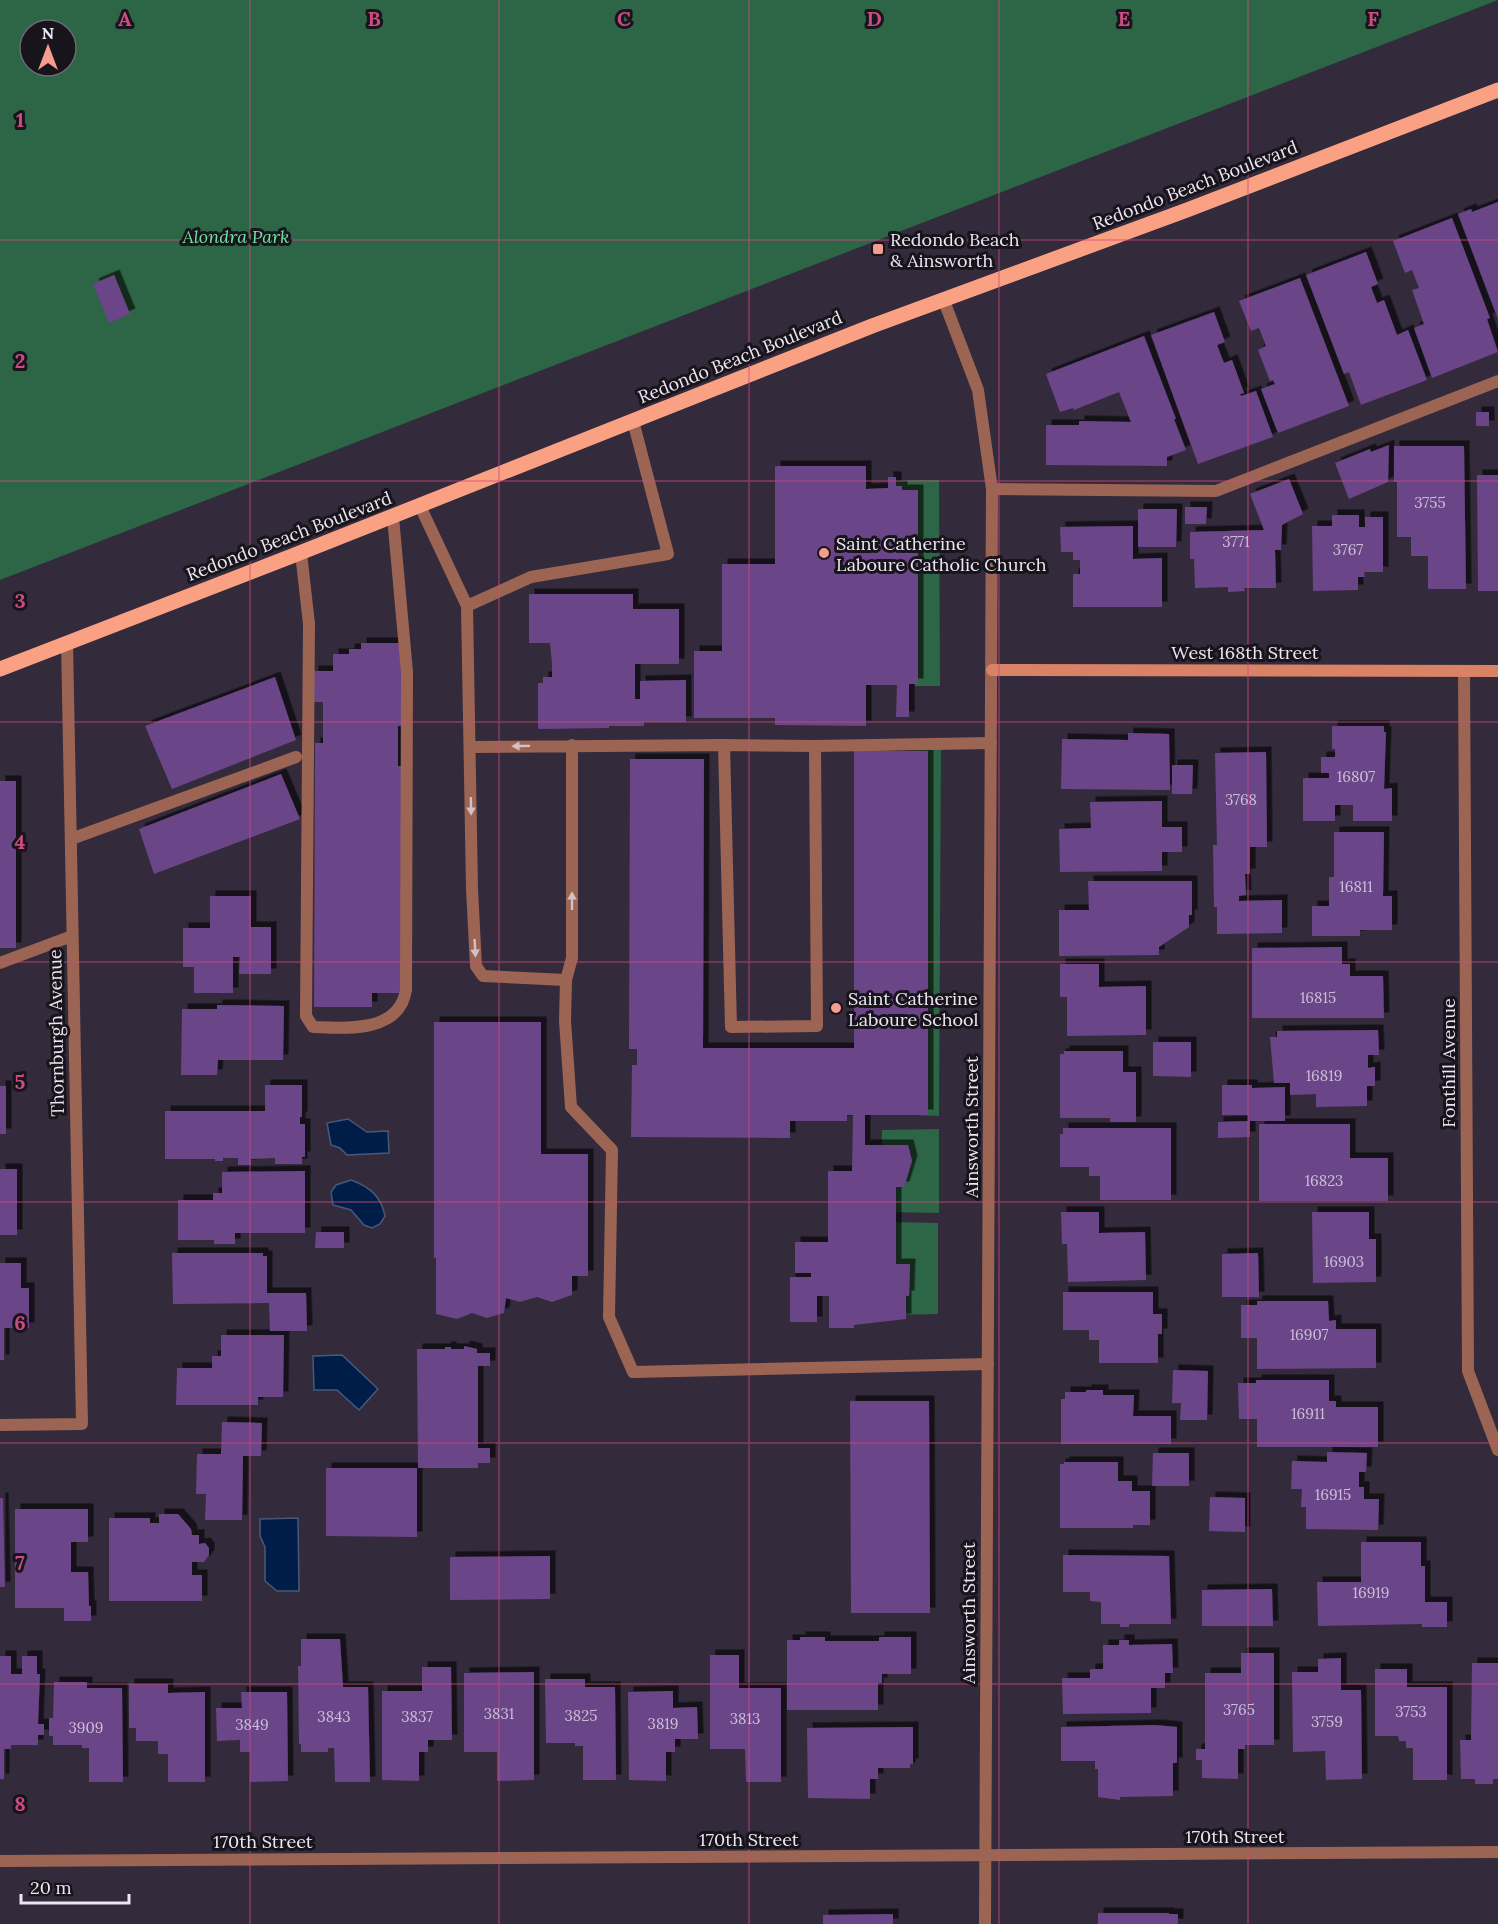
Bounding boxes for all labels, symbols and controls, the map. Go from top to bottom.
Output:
text: A [118,6,132,31]
text: B [367,6,381,31]
text: C [617,6,631,31]
text: D [866,6,882,31]
text: E [1118,6,1130,31]
text: F [1367,6,1379,31]
north arrow [18,18,78,78]
text: N [42,23,54,43]
text: 1 [16,107,24,132]
street label: Redondo Beach Boulevard [1089,135,1301,235]
park label: Alondra Park [182,225,289,248]
place label: Redondo Beach & Ainsworth [890,228,1020,272]
marker: Redondo Beach & Ainsworth [871,242,885,256]
street label: Redondo Beach Boulevard [635,305,846,409]
text: 2 [15,348,25,373]
street label: Redondo Beach Boulevard [183,486,395,586]
house number: 3755 [1414,493,1446,512]
place label: Saint Catherine Laboure Catholic Church [836,532,1047,576]
house number: 3771 [1222,532,1250,551]
house number: 3767 [1333,540,1363,559]
marker: Saint Catherine Laboure Catholic Church [817,546,831,560]
text: 3 [14,588,26,613]
street label: West 168th Street [1171,641,1319,664]
one-way arrow [511,741,530,751]
house number: 16807 [1337,767,1375,786]
house number: 3768 [1225,790,1257,809]
one-way arrow [466,796,475,815]
text: 4 [15,829,26,854]
house number: 16811 [1339,877,1373,896]
one-way arrow [567,891,577,910]
one-way arrow [470,938,479,957]
street label: Thornburgh Avenue [43,949,69,1117]
place label: Saint Catherine Laboure School [848,987,979,1031]
house number: 16815 [1300,988,1336,1007]
street label: Fonthill Avenue [1437,998,1460,1128]
marker: Saint Catherine Laboure School [829,1001,843,1015]
street label: Ainsworth Street [960,1056,983,1199]
house number: 16819 [1306,1066,1342,1085]
text: 5 [15,1069,26,1094]
house number: 16823 [1305,1171,1343,1190]
house number: 16903 [1324,1252,1364,1271]
text: 6 [14,1310,26,1335]
house number: 16907 [1290,1325,1328,1344]
house number: 16911 [1291,1404,1325,1423]
house number: 16915 [1315,1485,1351,1504]
street label: Ainsworth Street [957,1542,980,1685]
text: 7 [15,1550,25,1575]
house number: 16919 [1353,1583,1389,1602]
house number: 3765 [1223,1700,1255,1719]
house number: 3753 [1395,1702,1427,1721]
house number: 3831 [484,1704,514,1723]
house number: 3825 [564,1706,598,1725]
house number: 3843 [317,1707,351,1726]
house number: 3837 [401,1707,433,1726]
house number: 3813 [730,1709,760,1728]
house number: 3759 [1311,1712,1343,1731]
house number: 3819 [648,1714,678,1733]
house number: 3849 [235,1715,269,1734]
house number: 3909 [68,1718,104,1737]
text: 8 [14,1791,26,1816]
street label: 170th Street [1185,1825,1285,1848]
street label: 170th Street [699,1828,799,1851]
street label: 170th Street [213,1830,313,1853]
scale bar [21,1867,129,1905]
text: 20 m [30,1876,72,1899]

